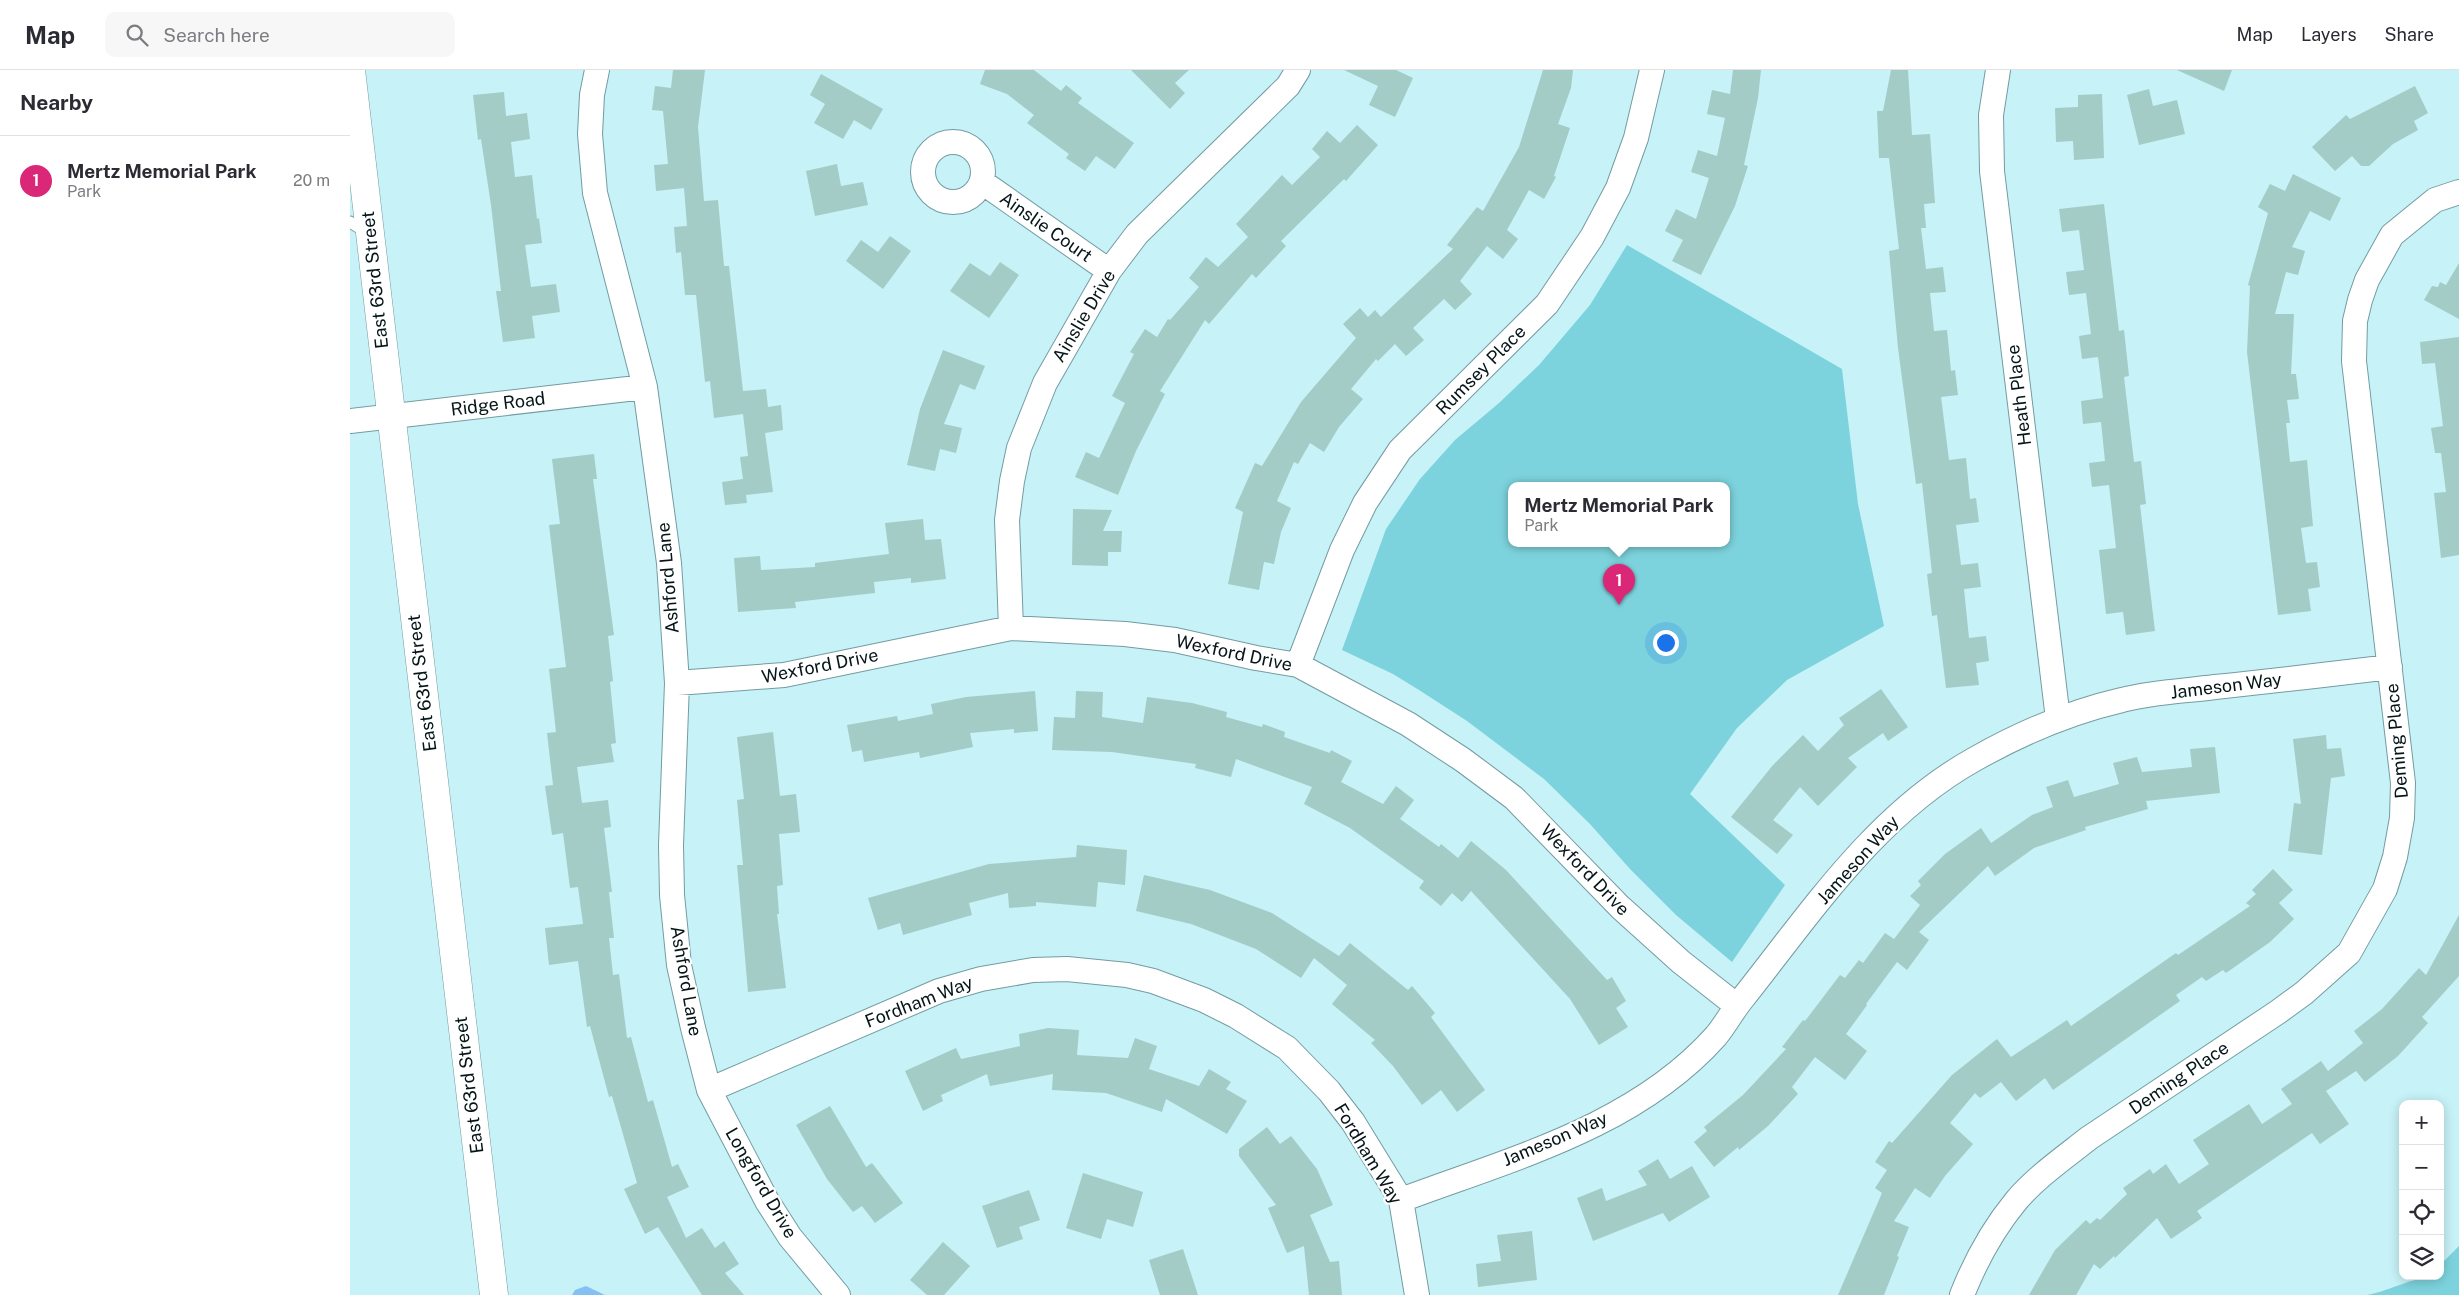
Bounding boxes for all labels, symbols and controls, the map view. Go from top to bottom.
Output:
search box [105,12,455,57]
text: Map [25,21,75,49]
icon: search [123,21,151,49]
text: Search here [163,24,270,46]
text: Map [2237,24,2273,45]
text: Layers [2301,24,2357,45]
text: Share [2385,24,2434,45]
text: Nearby [20,90,93,115]
text: Mertz Memorial Park [67,160,256,182]
text: 1 [33,171,39,190]
text: 20 m [293,171,330,190]
text: Park [67,182,101,201]
street label: Ainslie Court [996,187,1096,266]
street label: East 63rd Street [357,210,392,350]
street label: Ainslie Drive [1048,266,1119,366]
street label: Rumsey Place [1432,321,1530,419]
street label: Heath Place [2002,343,2035,447]
street label: Ridge Road [449,387,546,420]
popup [1508,482,1730,547]
text: Mertz Memorial Park [1524,494,1714,516]
text: Park [1524,516,1558,535]
street label: Ashford Lane [652,522,683,635]
pin: 1 [1603,564,1635,605]
street label: East 63rd Street [403,613,440,753]
street label: Wexford Drive [1174,630,1294,675]
your location [1653,630,1679,656]
street label: Wexford Drive [760,644,880,687]
street label: Jameson Way [2169,668,2283,703]
street label: Deming Place [2381,683,2412,799]
street label: Jameson Way [1812,811,1903,908]
street label: Wexford Drive [1537,820,1634,920]
street label: Ashford Lane [666,924,707,1038]
street label: Fordham Way [862,971,976,1032]
street label: East 63rd Street [450,1015,487,1155]
street label: Deming Place [2125,1037,2232,1119]
street label: Fordham Way [1330,1100,1407,1208]
map controls [2399,1100,2444,1280]
button: + [2399,1100,2444,1145]
street label: Jameson Way [1499,1107,1611,1170]
street label: Longford Drive [721,1124,802,1242]
button: − [2399,1145,2444,1190]
button: locate [2399,1190,2444,1235]
button: layers [2399,1235,2444,1280]

